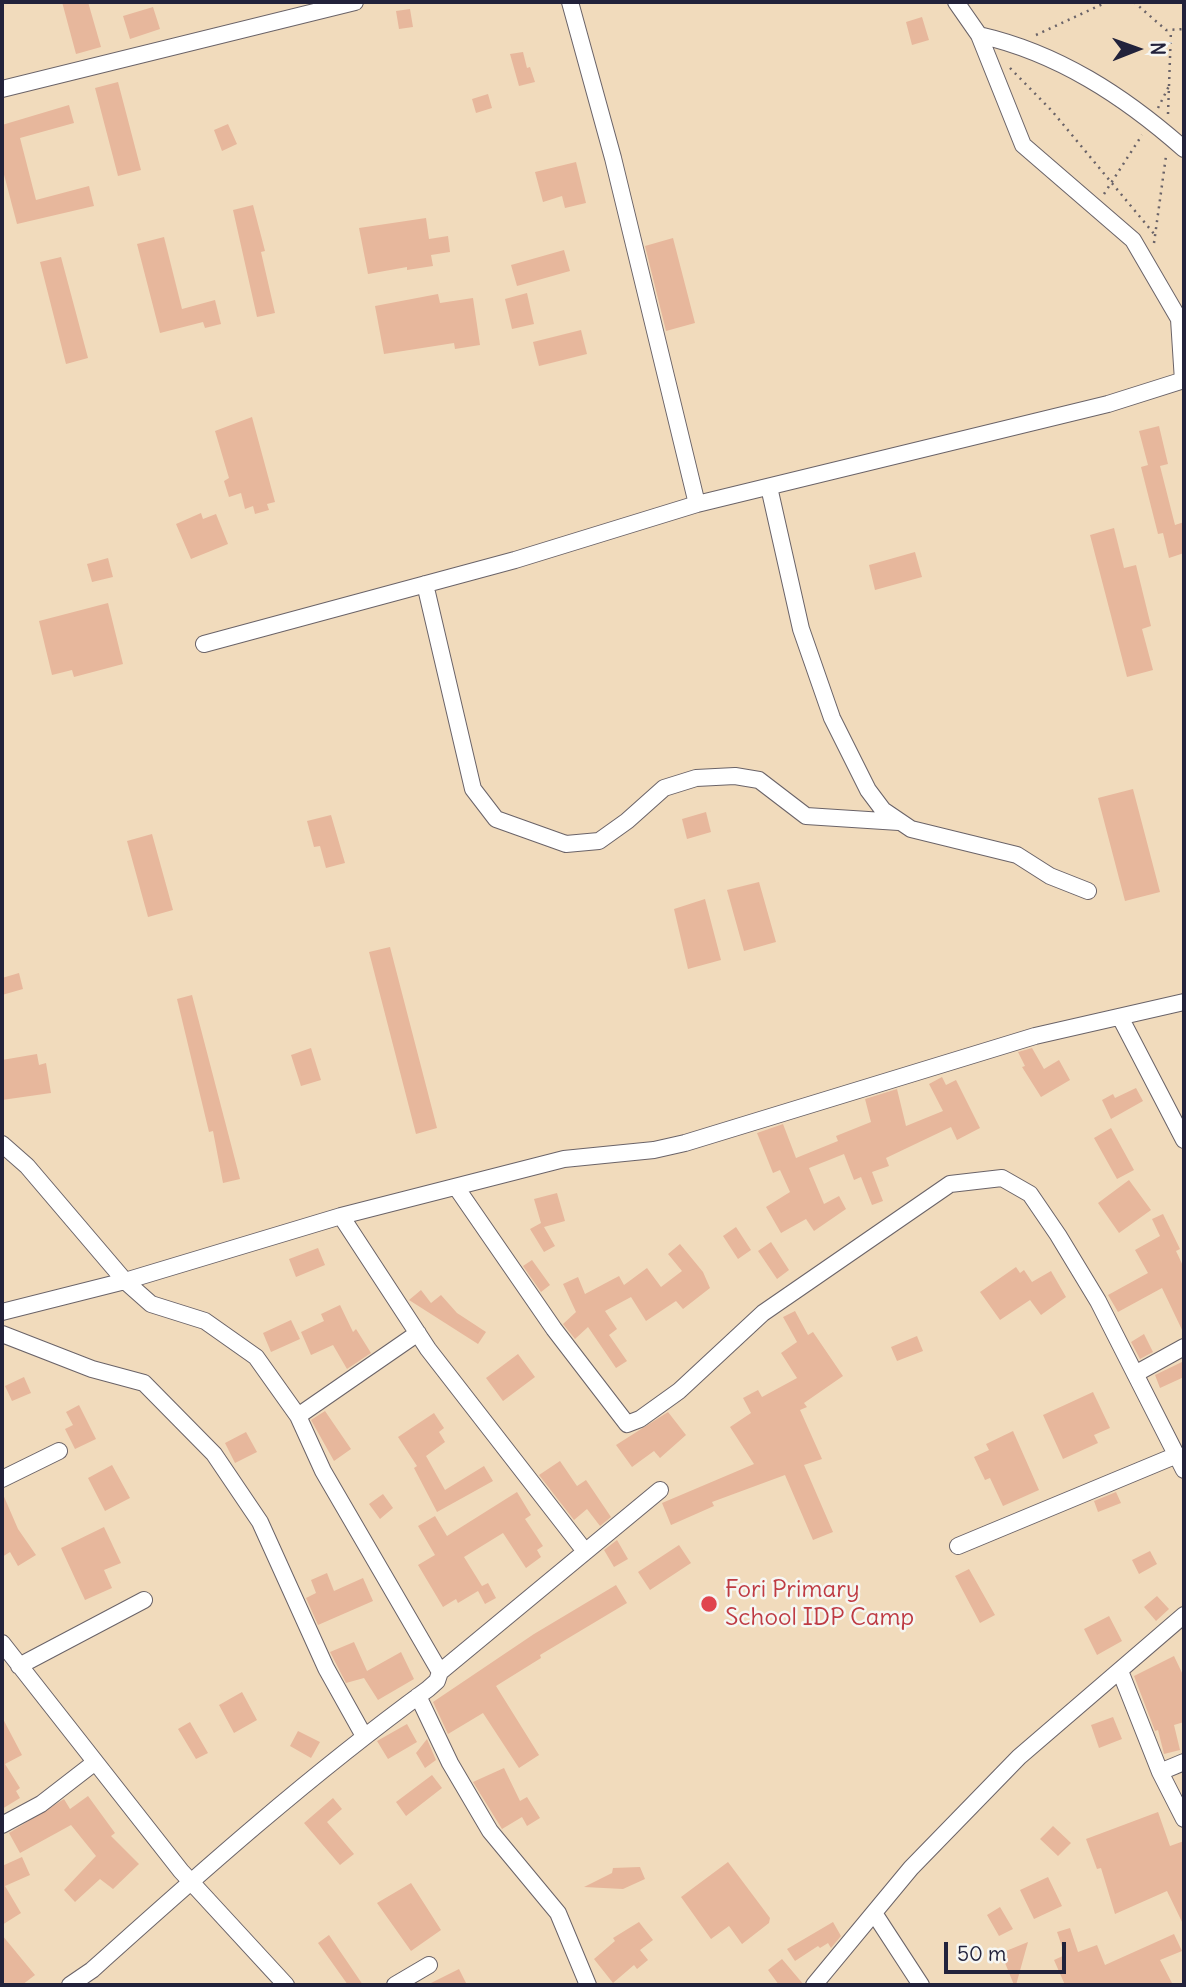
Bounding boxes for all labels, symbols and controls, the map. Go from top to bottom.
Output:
north arrow [1102,14,1172,84]
text: N [1146,42,1170,55]
place label: Fori Primary School IDP Camp [725,1576,914,1632]
marker: Fori Primary School IDP Camp [699,1594,719,1614]
scale bar [948,1927,1070,1971]
text: 50 m [957,1940,1006,1967]

